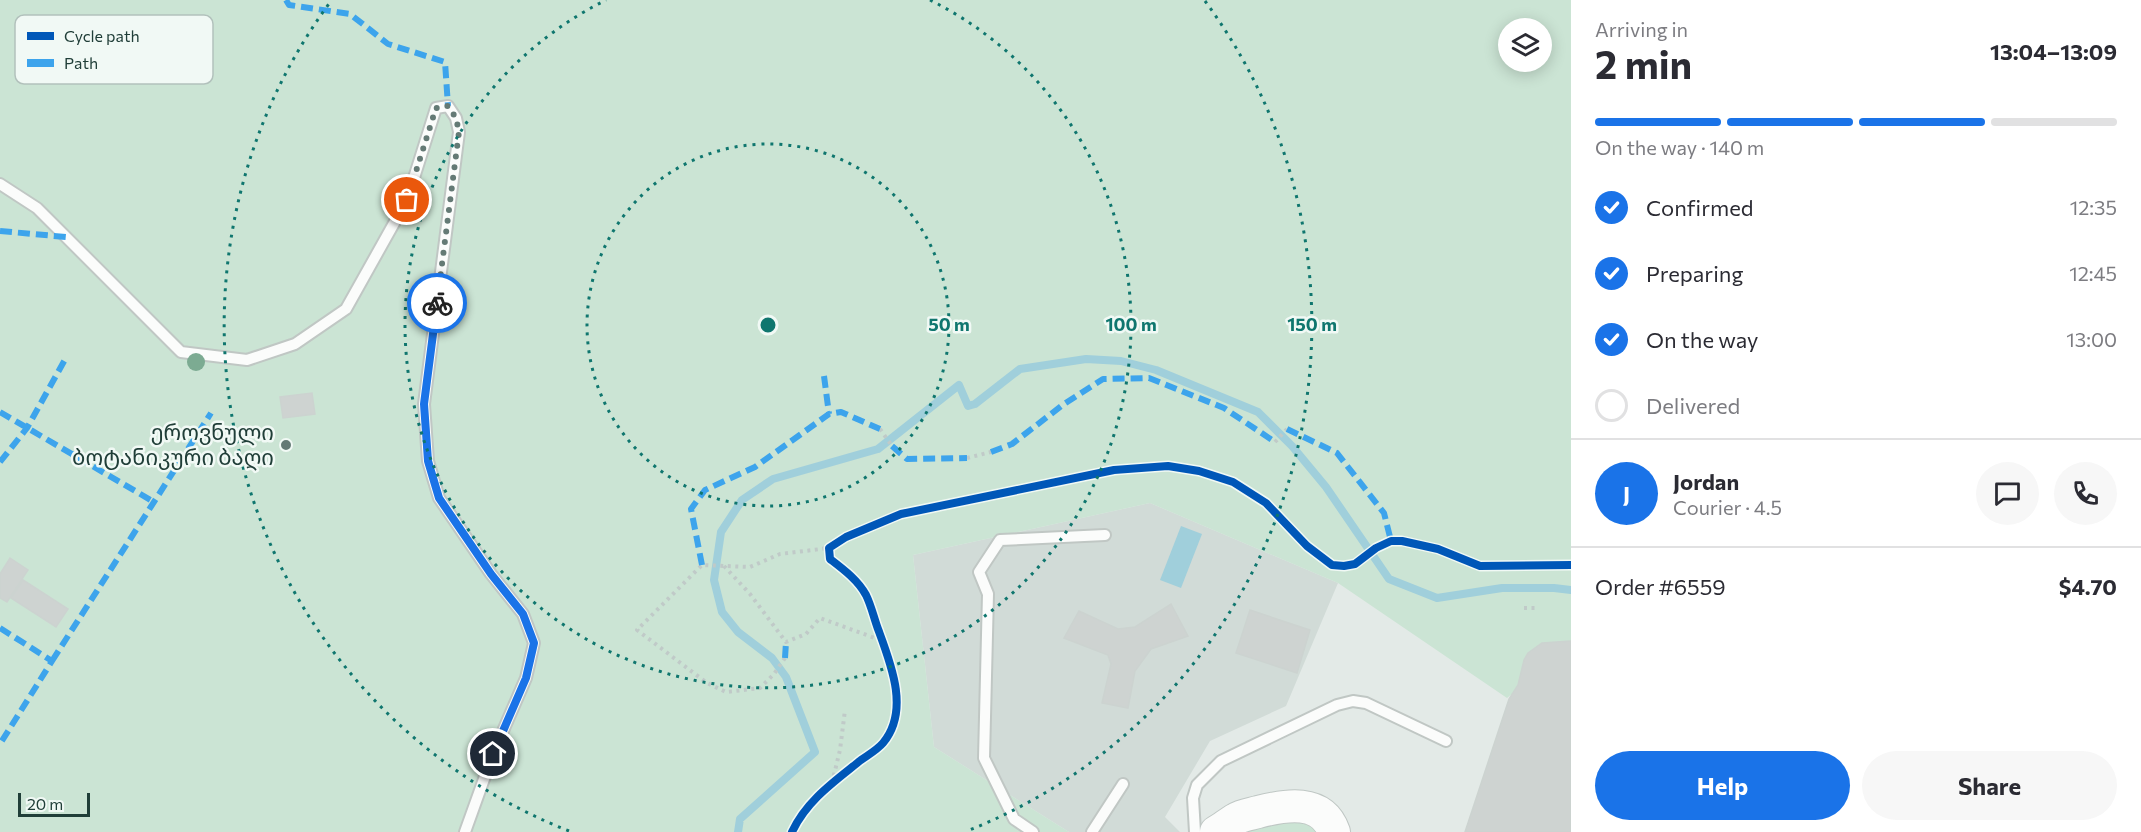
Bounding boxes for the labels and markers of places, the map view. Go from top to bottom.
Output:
pin [381,174,432,225]
centre of rings [758,315,778,335]
place label: ეროვნული ბოტანიკური ბაღი [72,418,274,471]
marker: ეროვნული ბოტანიკური ბაღი [279,438,293,452]
pin [467,728,518,779]

